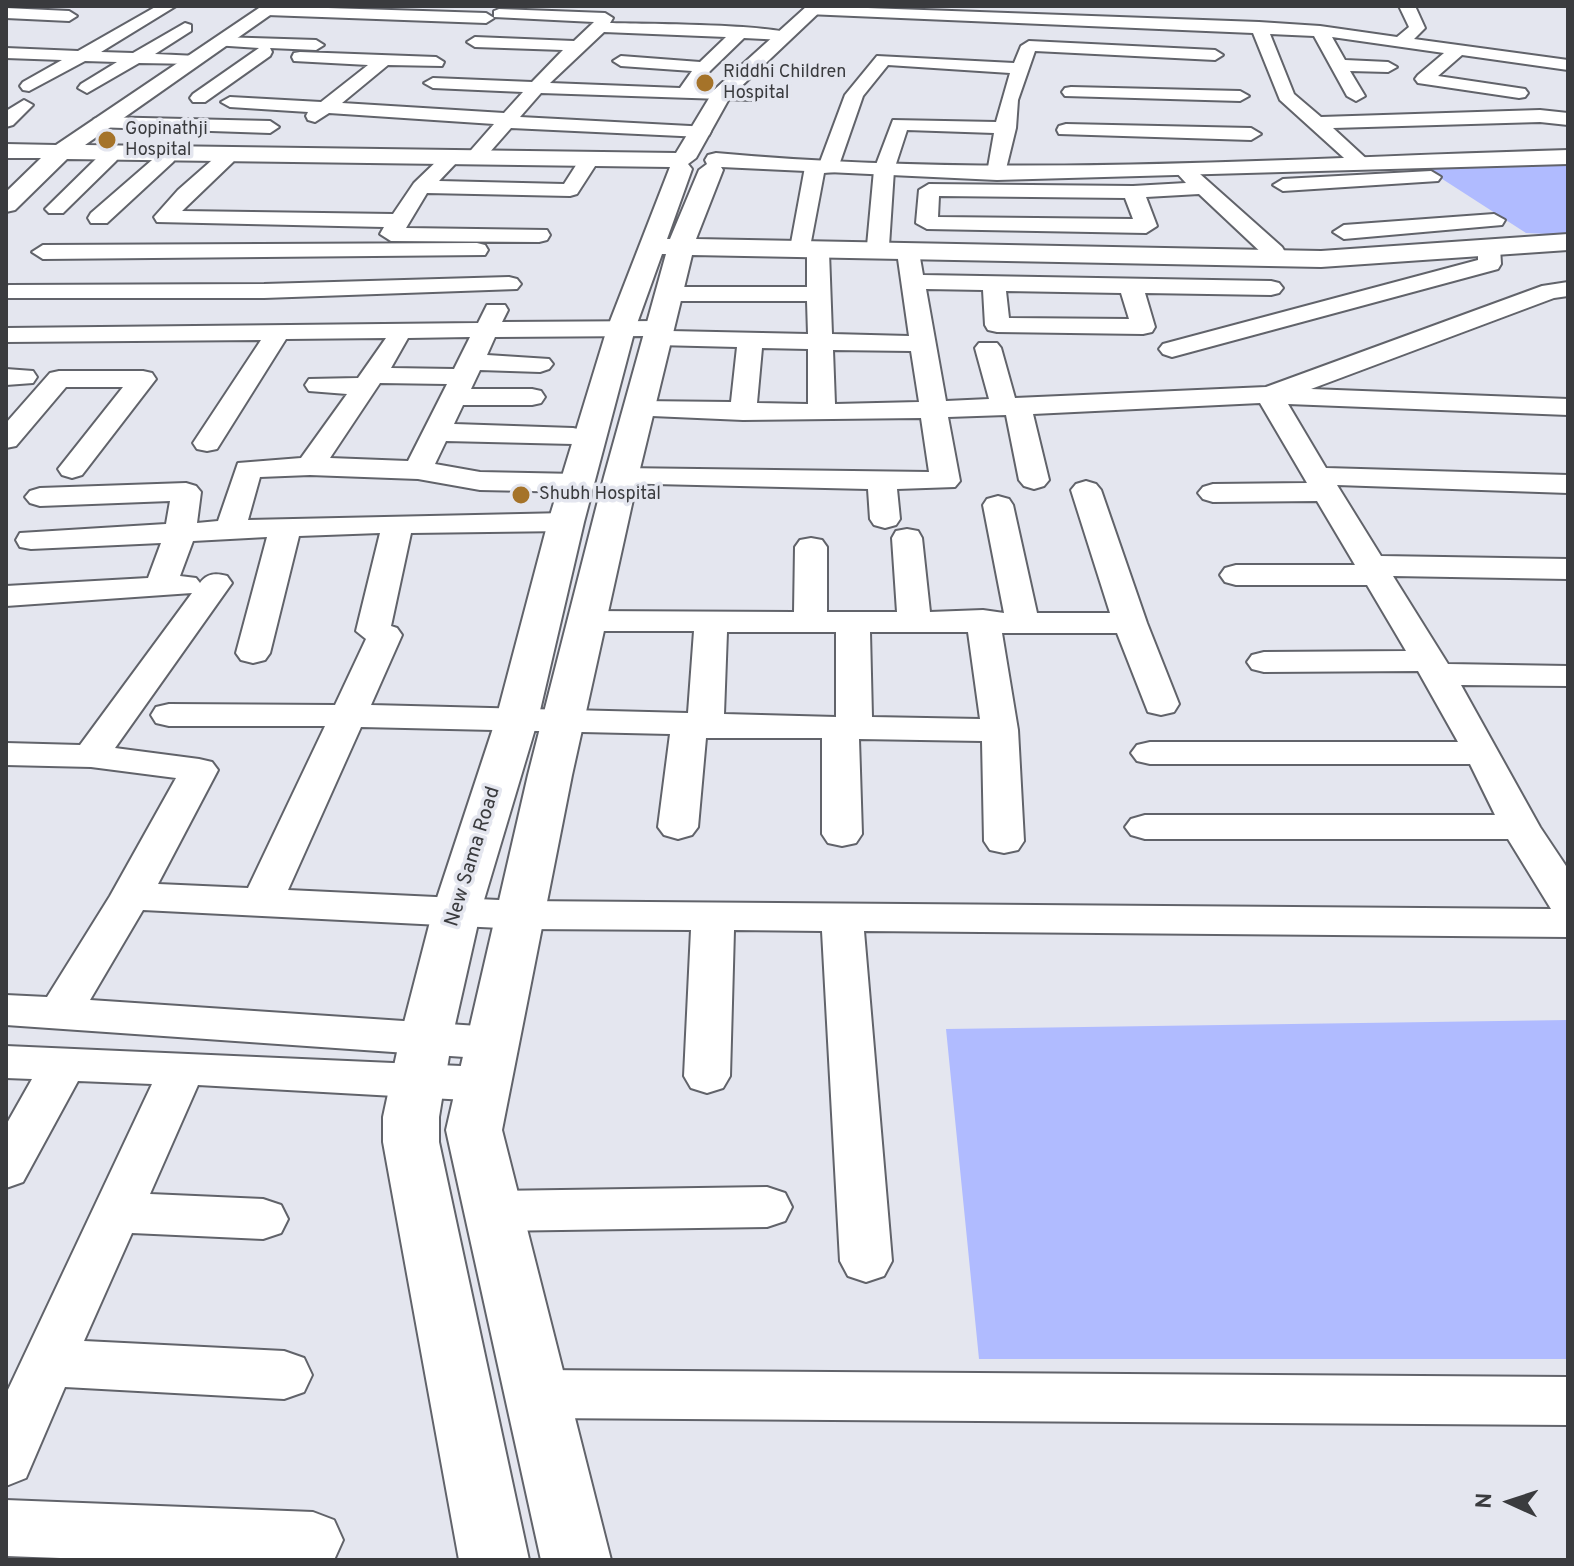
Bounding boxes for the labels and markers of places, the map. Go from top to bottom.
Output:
place label: Riddhi Children Hospital [723,62,846,104]
marker: Riddhi Children Hospital [694,72,716,94]
place label: Gopinathji Hospital [125,119,208,162]
marker: Gopinathji Hospital [96,129,118,151]
marker: Shubh Hospital [510,484,532,506]
place label: Shubh Hospital [539,484,661,506]

